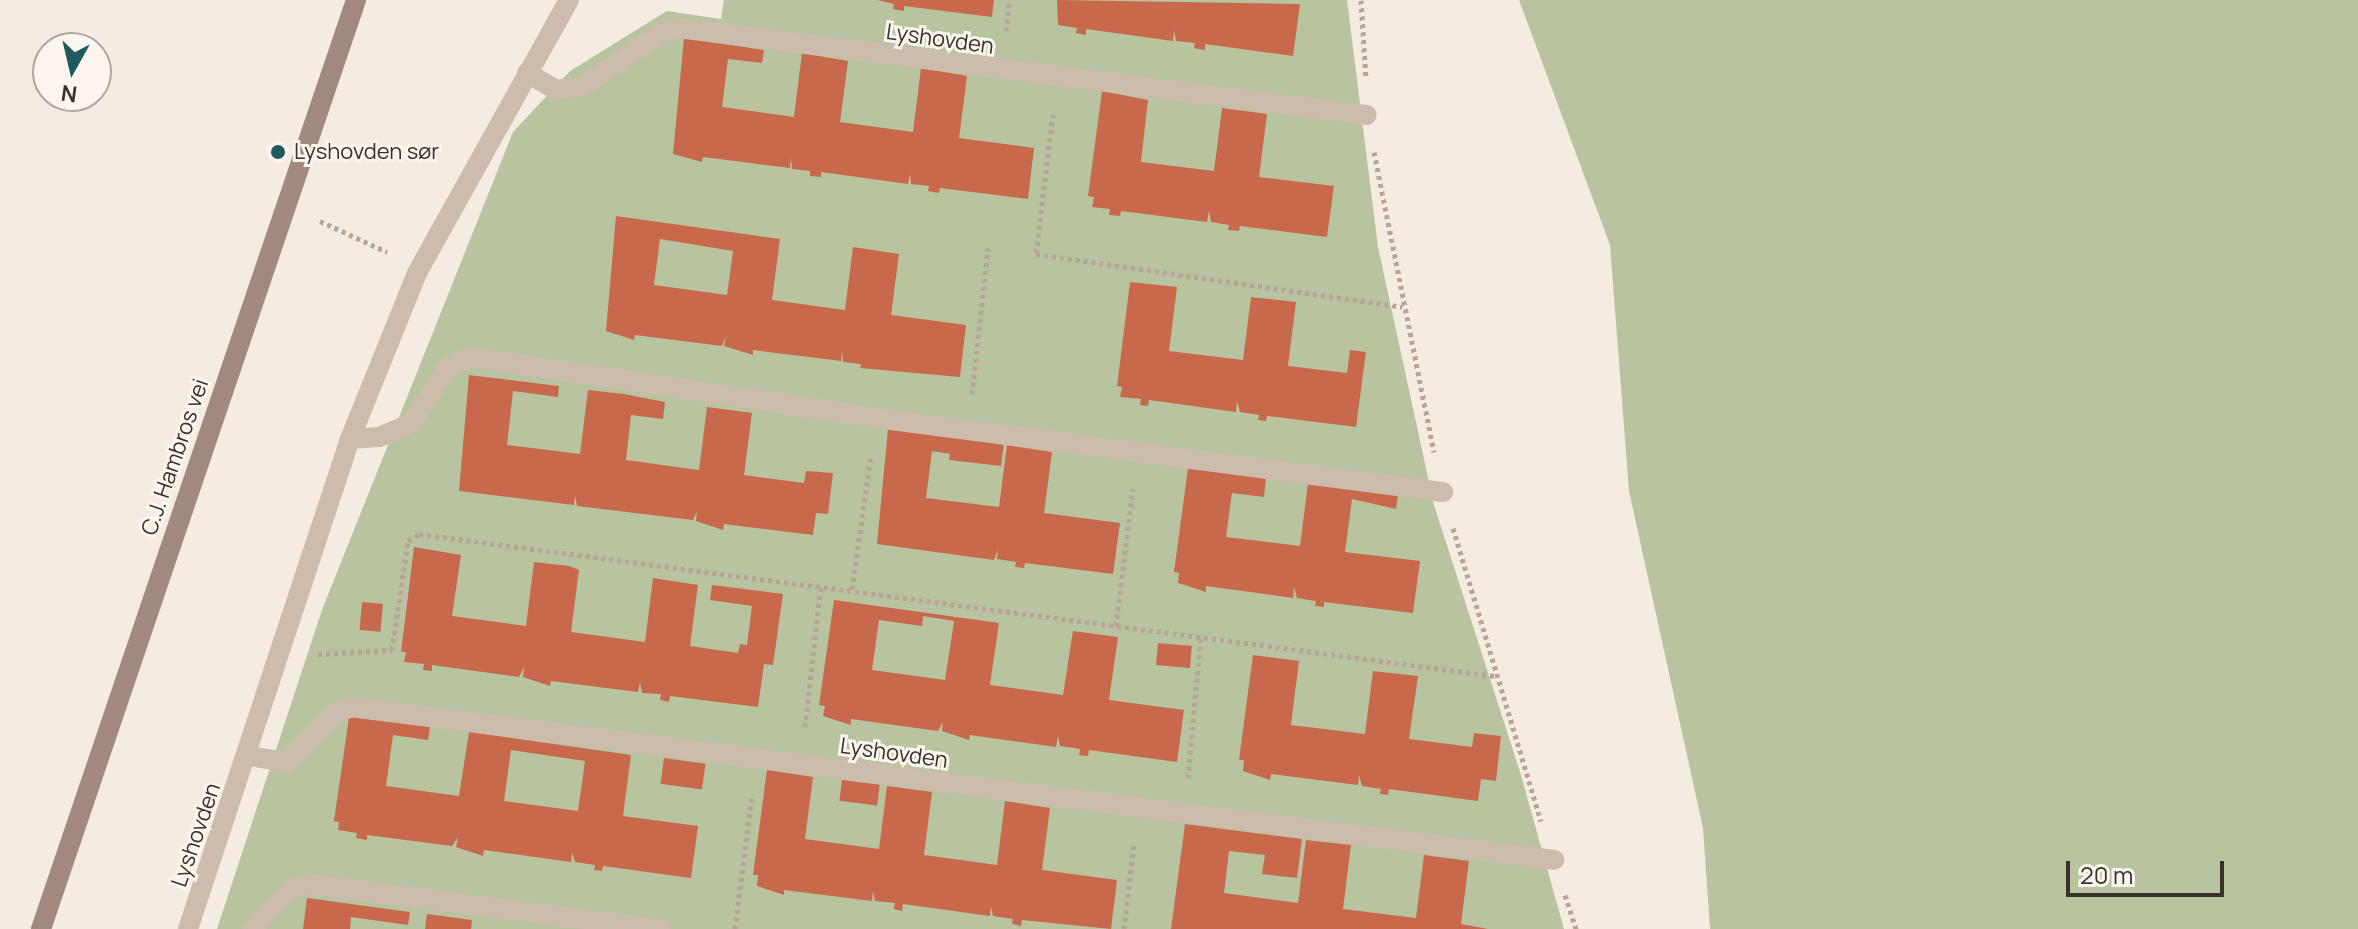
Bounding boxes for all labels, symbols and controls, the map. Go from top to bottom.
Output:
street label: Lyshovden [885,18,995,60]
north arrow [32,32,112,112]
text: N [59,78,79,110]
place label: Lyshovden sør [294,139,439,165]
marker: Lyshovden sør [269,143,287,161]
street label: C.J. Hambros vei [136,375,214,539]
street label: Lyshovden [839,732,949,774]
street label: Lyshovden [166,780,226,890]
scale bar [2070,845,2228,895]
text: 20 m [2080,858,2133,891]

